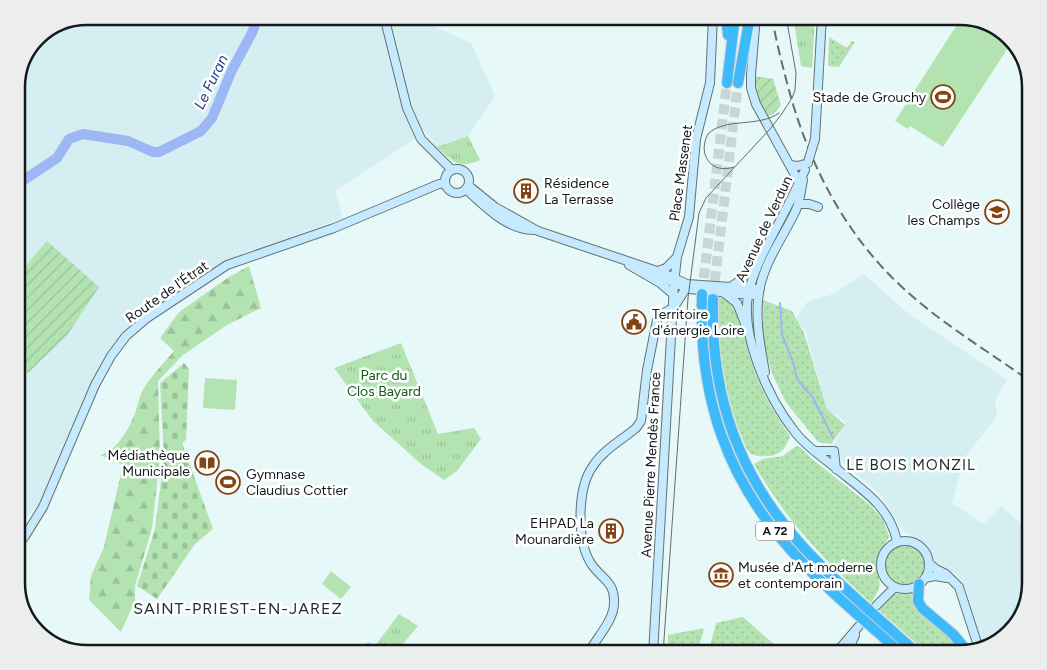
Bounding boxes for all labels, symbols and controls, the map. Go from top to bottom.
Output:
water label: Le Furan [190,52,232,112]
sports icon: Stade de Grouchy [930,84,956,110]
place label: Stade de Grouchy [812,89,927,106]
street label: Place Massenet [666,124,696,222]
street label: Avenue de Verdun [732,173,796,285]
place label: Résidence La Terrasse [544,175,614,208]
building icon: Résidence La Terrasse [513,178,539,204]
place label: Collège les Champs [908,196,980,229]
school or university icon: Collège les Champs [984,199,1010,225]
street label: Route de l'Étrat [122,257,212,327]
place label: Territoire d'énergie Loire [652,306,745,339]
public building icon: Territoire d'énergie Loire [621,309,647,335]
park label: Parc du Clos Bayard [347,367,421,400]
street label: Avenue Pierre Mendès France [638,371,664,558]
place label: Médiathèque Municipale [108,447,190,480]
library icon: Médiathèque Municipale [194,450,220,476]
district label: LE BOIS MONZIL [846,456,976,474]
place label: Gymnase Claudius Cottier [246,466,348,499]
sports icon: Gymnase Claudius Cottier [215,469,241,495]
place label: EHPAD La Mounardière [515,515,594,548]
building icon: EHPAD La Mounardière [598,518,624,544]
road number: A 72 [756,522,794,540]
place label: Musée d'Art moderne et contemporain [738,559,873,592]
museum icon: Musée d'Art moderne et contemporain [708,562,734,588]
district label: SAINT-PRIEST-EN-JAREZ [133,599,343,618]

